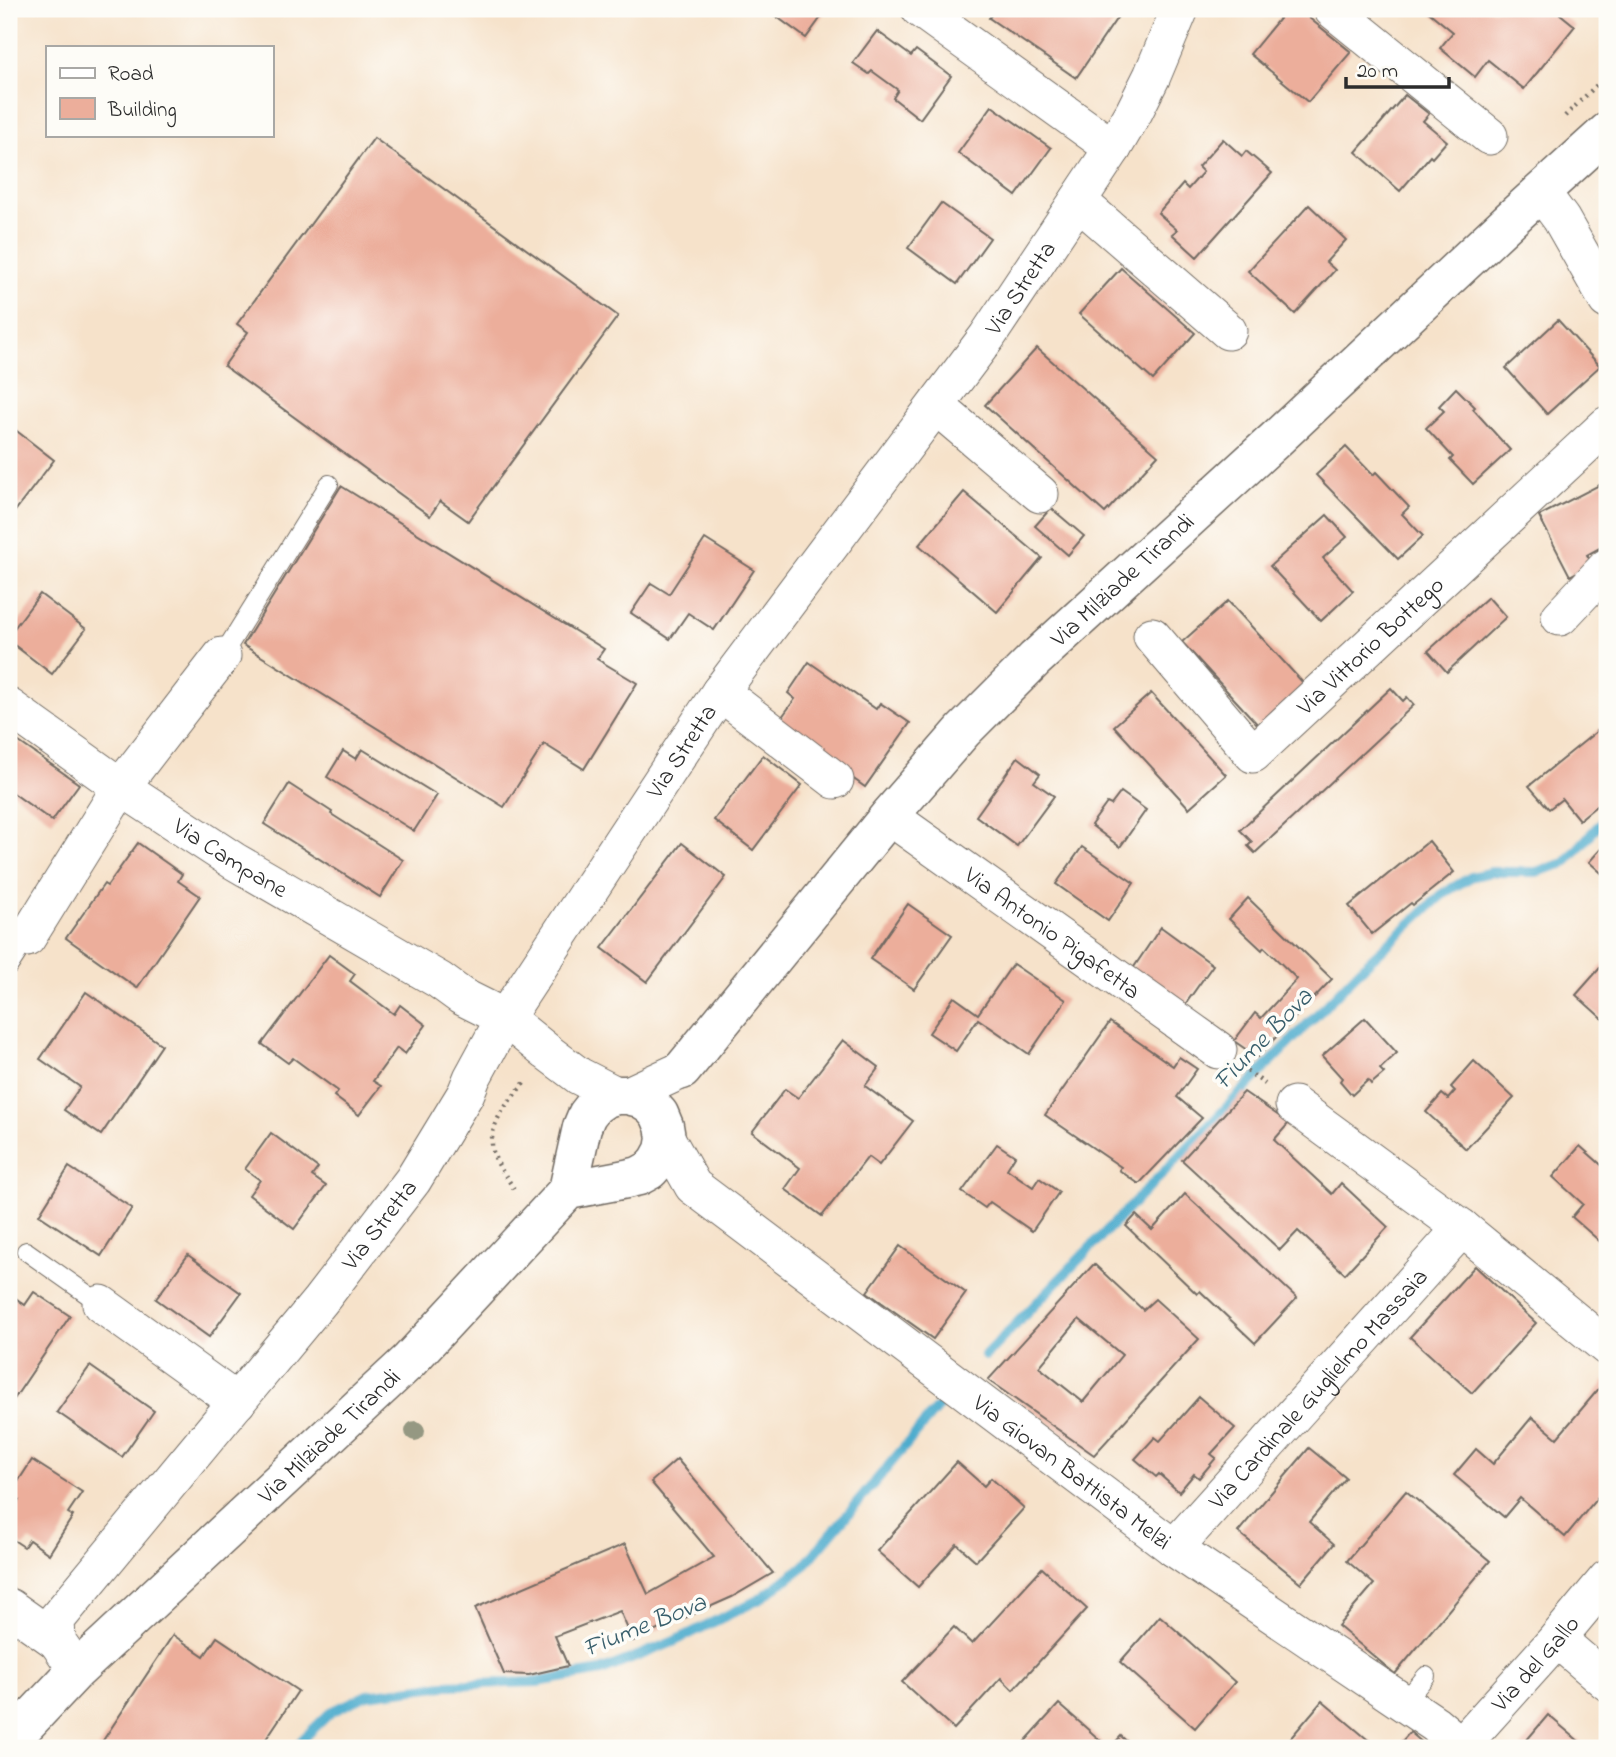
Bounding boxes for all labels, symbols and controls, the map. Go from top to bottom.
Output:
legend [46,46,273,136]
scale bar [1346,46,1450,90]
text: 20 m [1357,57,1398,87]
text: Road [108,60,154,90]
text: Building [107,96,177,128]
street label: Via Stretta [977,235,1066,344]
street label: Via Milziade Tirandi [1043,506,1204,657]
street label: Via Vittorio Bottego [1289,570,1453,725]
street label: Via Stretta [639,698,727,807]
street label: Via Campane [164,810,294,908]
street label: Via Antonio Pigafetta [955,859,1147,1009]
water label: Fiume Bova [1205,980,1324,1100]
street label: Via Stretta [334,1173,427,1280]
street label: Via Cardinale Guglielmo Massaia [1201,1261,1438,1519]
street label: Via Milziade Tirandi [250,1362,410,1514]
street label: Via Giovan Battista Melzi [964,1387,1178,1560]
water label: Fiume Bova [578,1585,713,1669]
street label: Via del Gallo [1484,1609,1590,1721]

